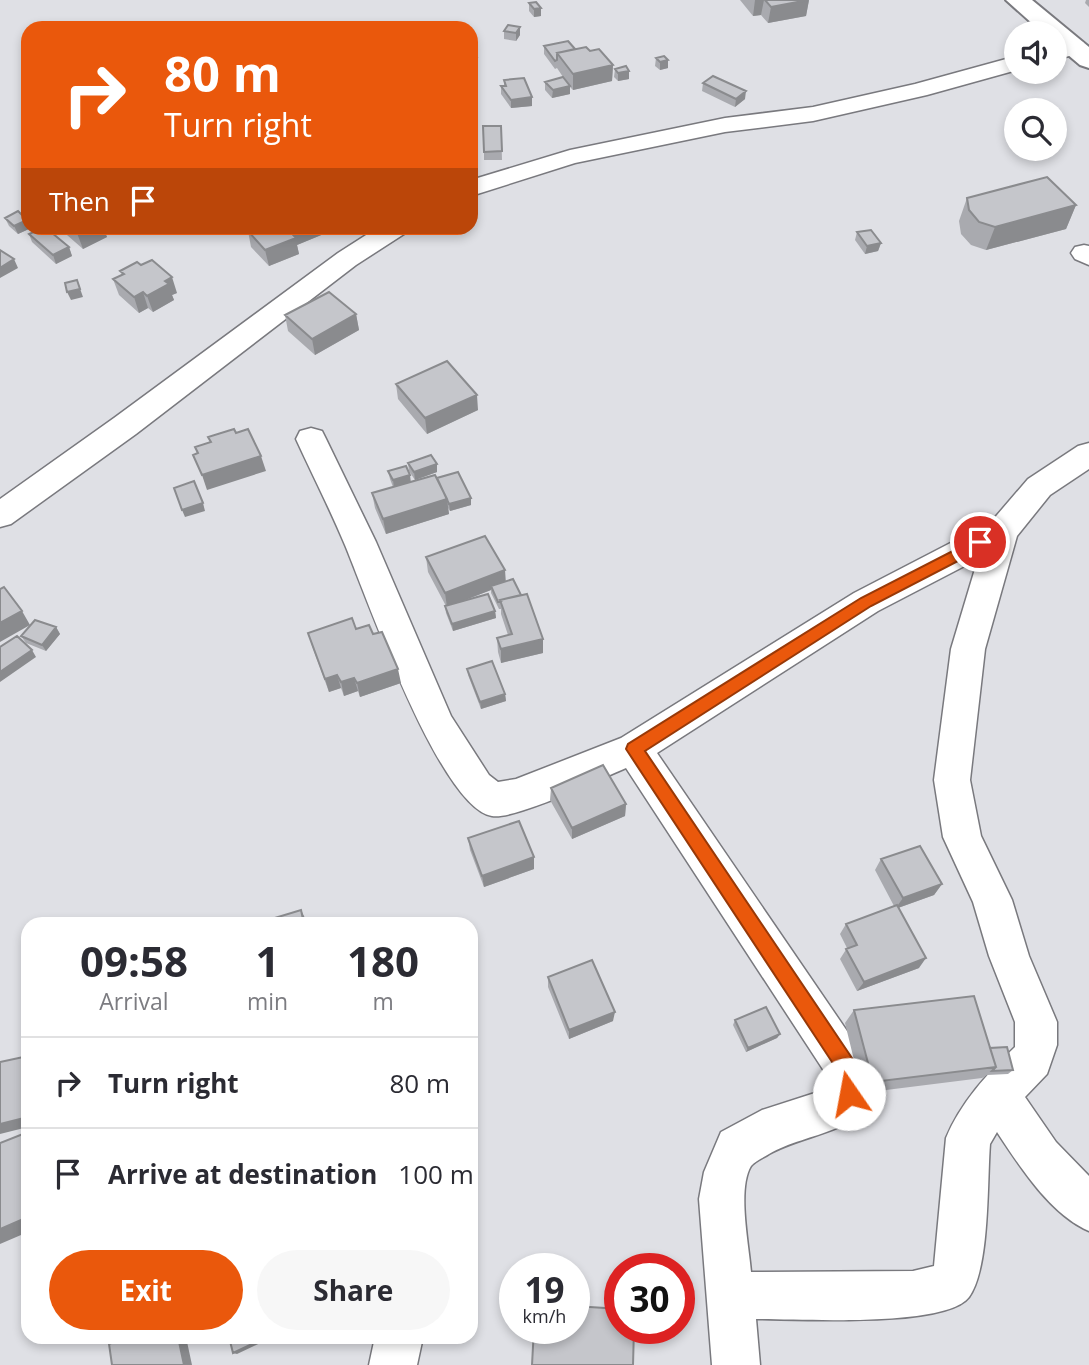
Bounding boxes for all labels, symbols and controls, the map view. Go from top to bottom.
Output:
map controls [1004,21,1067,161]
button: sound [1004,21,1067,84]
text: 80 m [164,40,281,106]
icon: right [49,49,140,140]
button: search [1004,98,1067,161]
text: Turn right [164,103,312,146]
icon: arrive [124,182,162,220]
text: Then [49,183,110,219]
pin [950,512,1010,572]
icon: arrive [961,523,999,561]
text: 09:58 [80,932,188,989]
text: 1 [255,932,280,989]
text: 180 [347,932,419,989]
text: Arrival [99,985,169,1017]
text: min [247,985,288,1017]
text: m [372,985,394,1017]
position arrow [812,1057,886,1131]
icon: right [49,1064,87,1102]
text: Turn right [108,1065,239,1101]
text: 80 m [389,1065,450,1101]
icon: arrive [49,1155,87,1193]
text: Arrive at destination [108,1156,377,1192]
text: 100 m [398,1156,474,1192]
button: Exit [49,1250,243,1330]
button: Share [257,1250,450,1330]
speed limit sign: 30 [604,1253,695,1344]
text: 19 [524,1266,565,1313]
text: km/h [523,1304,566,1328]

